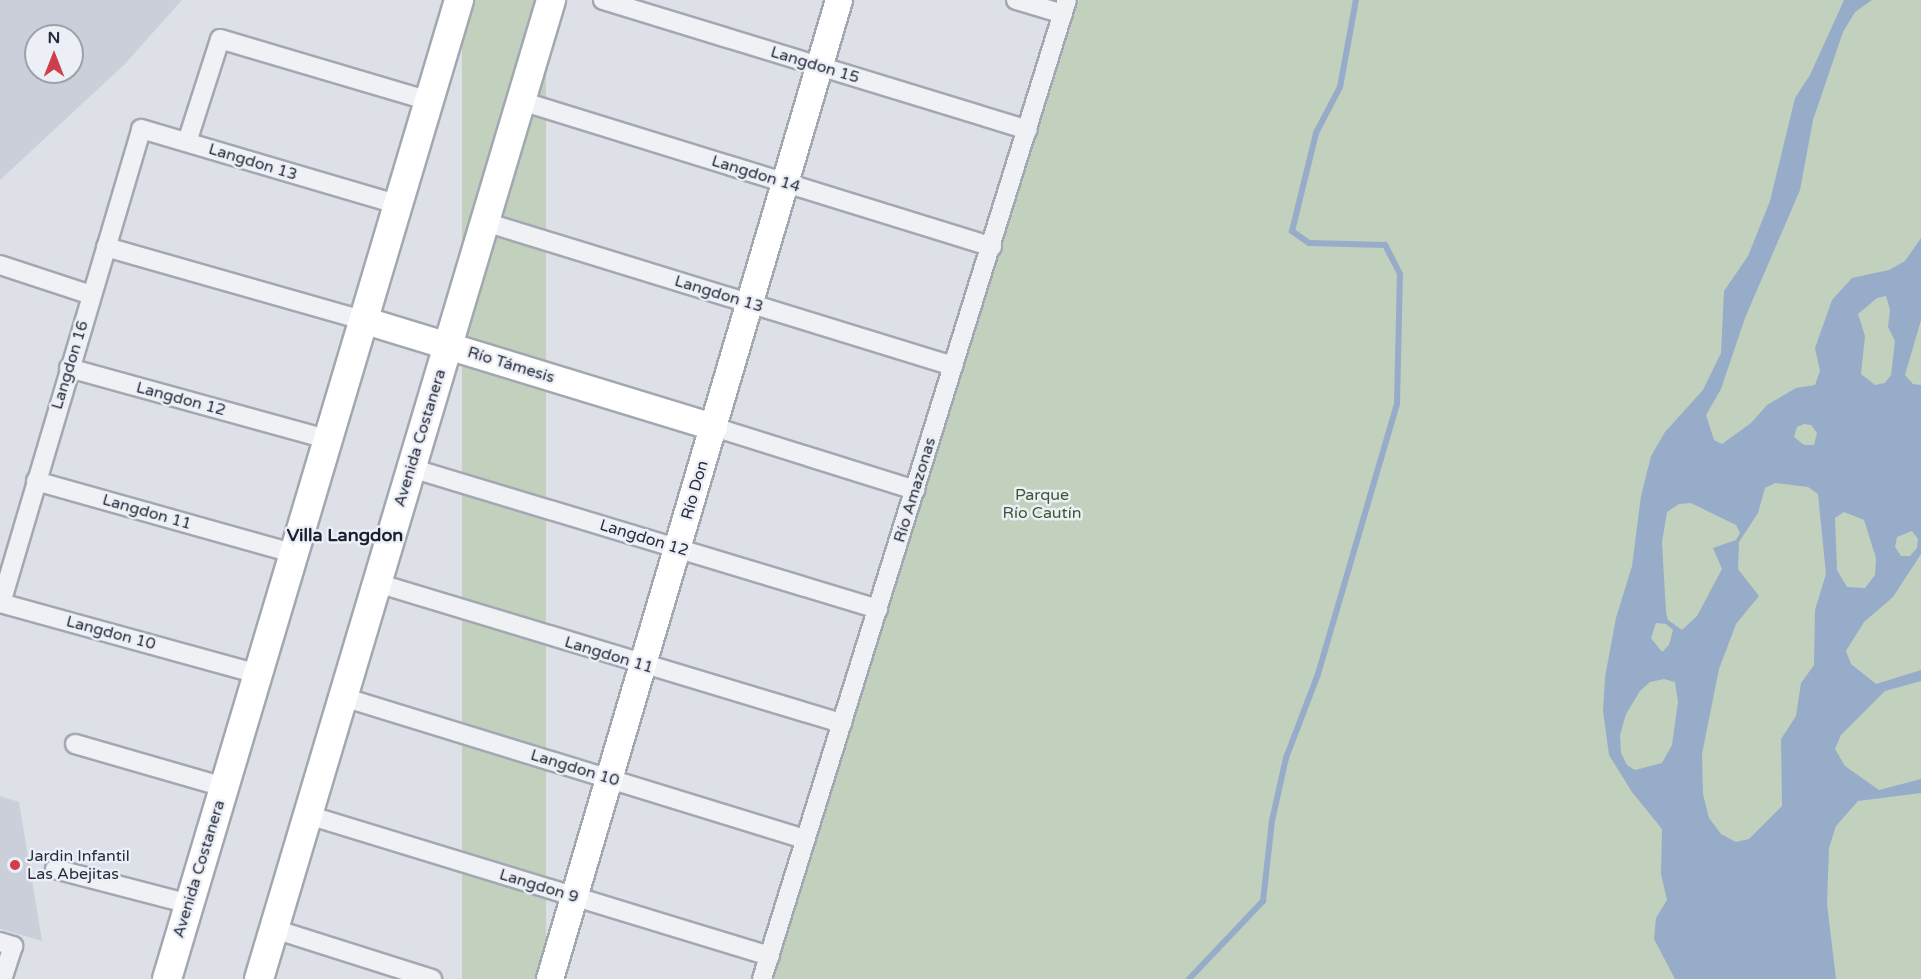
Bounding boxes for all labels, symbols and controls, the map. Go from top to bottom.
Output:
north arrow [24,24,84,84]
text: N [48,28,60,48]
street label: Langdon 15 [768,42,862,88]
street label: Langdon 13 [206,139,300,185]
street label: Langdon 14 [709,151,803,197]
street label: Langdon 13 [672,271,766,317]
street label: Langdon 16 [47,318,93,412]
street label: Río Támesis [465,343,557,387]
street label: Avenida Costanera [390,367,450,509]
street label: Langdon 12 [134,378,228,420]
street label: Río Amazonas [890,435,940,545]
street label: Río Don [677,458,713,522]
park label: Parque Río Cautín [1003,485,1081,523]
street label: Langdon 11 [100,490,194,534]
street label: Langdon 12 [597,515,691,561]
district label: Villa Langdon [287,524,403,546]
street label: Langdon 10 [64,612,158,654]
street label: Langdon 11 [562,632,656,678]
street label: Langdon 10 [528,745,622,791]
street label: Avenida Costanera [169,798,229,940]
place label: Jardin Infantil Las Abejitas [27,846,130,884]
marker: Jardin Infantil Las Abejitas [8,858,22,872]
street label: Langdon 9 [497,865,581,907]

